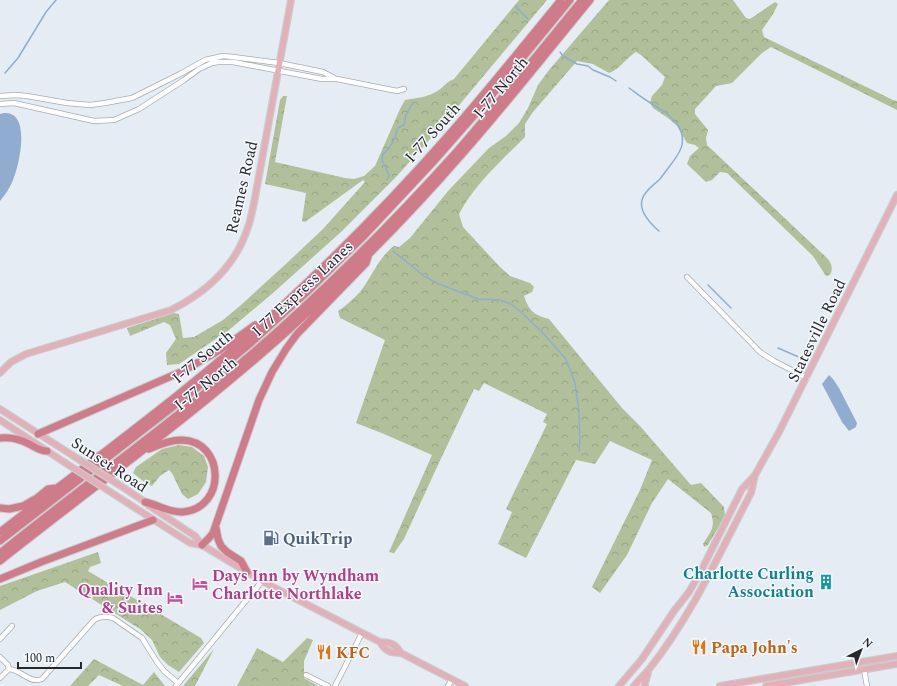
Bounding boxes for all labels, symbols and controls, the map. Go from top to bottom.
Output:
street label: I-77 North [467,51,534,124]
street label: I-77 South [399,97,466,168]
street label: Reames Road [220,138,264,236]
street label: I 77 Express Lanes [246,235,359,342]
street label: Statesville Road [781,275,852,386]
street label: I-77 South [167,324,239,390]
street label: I-77 North [169,351,242,417]
street label: Sunset Road [66,431,153,499]
place label: QuikTrip [283,527,352,551]
fuel station icon: QuikTrip [262,529,280,547]
place label: Charlotte Curling Association [683,562,814,604]
place label: Days Inn by Wyndham Charlotte Northlake [212,564,380,606]
building icon: Charlotte Curling Association [817,573,835,591]
hotel icon: Days Inn by Wyndham Charlotte Northlake [191,575,209,593]
place label: Quality Inn & Suites [78,578,163,620]
hotel icon: Quality Inn & Suites [166,589,184,607]
north arrow [841,630,881,670]
text: N [858,634,876,652]
place label: Papa John's [711,636,798,660]
restaurant icon: Papa John's [690,638,708,656]
place label: KFC [336,641,370,665]
restaurant icon: KFC [315,643,333,661]
scale bar [18,644,81,670]
text: 100 m [24,649,55,668]

